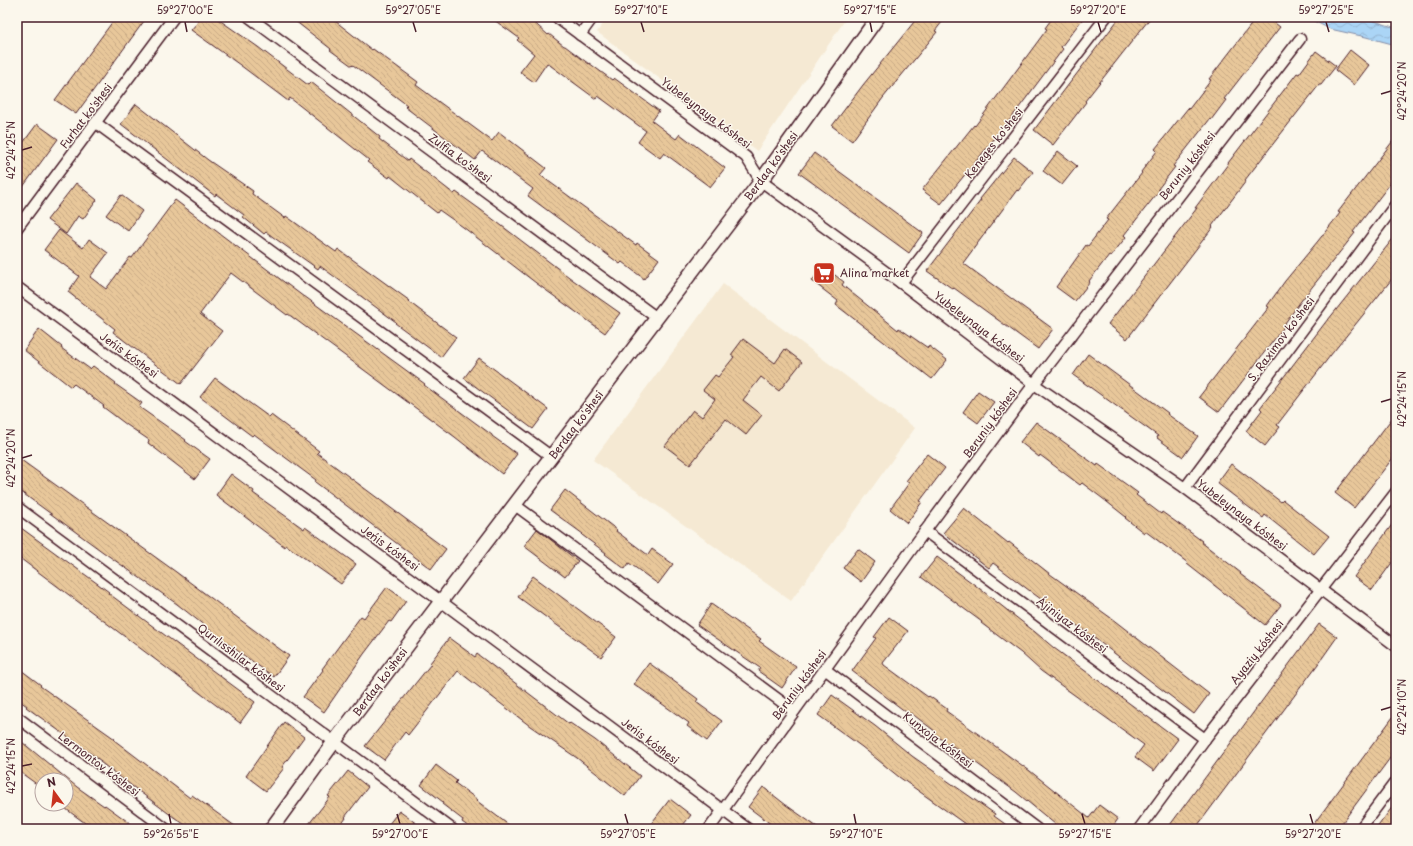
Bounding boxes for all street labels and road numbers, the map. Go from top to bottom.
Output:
street label: Yubeleynaya kóshesi [658,73,755,152]
street label: Furhat ko'shesi [55,79,116,152]
street label: Keneges ko'shesi [960,103,1027,182]
street label: Berdaq ko'shesi [740,127,802,204]
street label: Beruniy kóshesi [1154,128,1219,204]
street label: Zulfia ko'shesi [425,129,495,186]
street label: Yubeleynaya kóshesi [931,287,1028,366]
street label: S. Raximov ko'shesi [1243,293,1318,385]
street label: Jeńis kóshesi [97,328,162,382]
street label: Beruniy kóshesi [958,384,1021,461]
street label: Berdaq ko'shesi [544,387,607,463]
street label: Yubeleynaya kóshesi [1194,475,1291,554]
street label: Jeńis kóshesi [358,521,423,575]
street label: Ájiniyaz kóshesi [1033,592,1111,657]
street label: Ayaziy kóshesi [1226,616,1287,688]
street label: Qurılısshılar kóshesi [194,619,288,696]
street label: Berdaq ko'shesi [348,644,411,720]
street label: Beruniy kóshesi [767,646,830,723]
street label: Kunxoja kóshesi [899,707,977,772]
street label: Jeńis kóshesi [618,713,683,768]
street label: Lermontov kóshesi [55,727,144,800]

